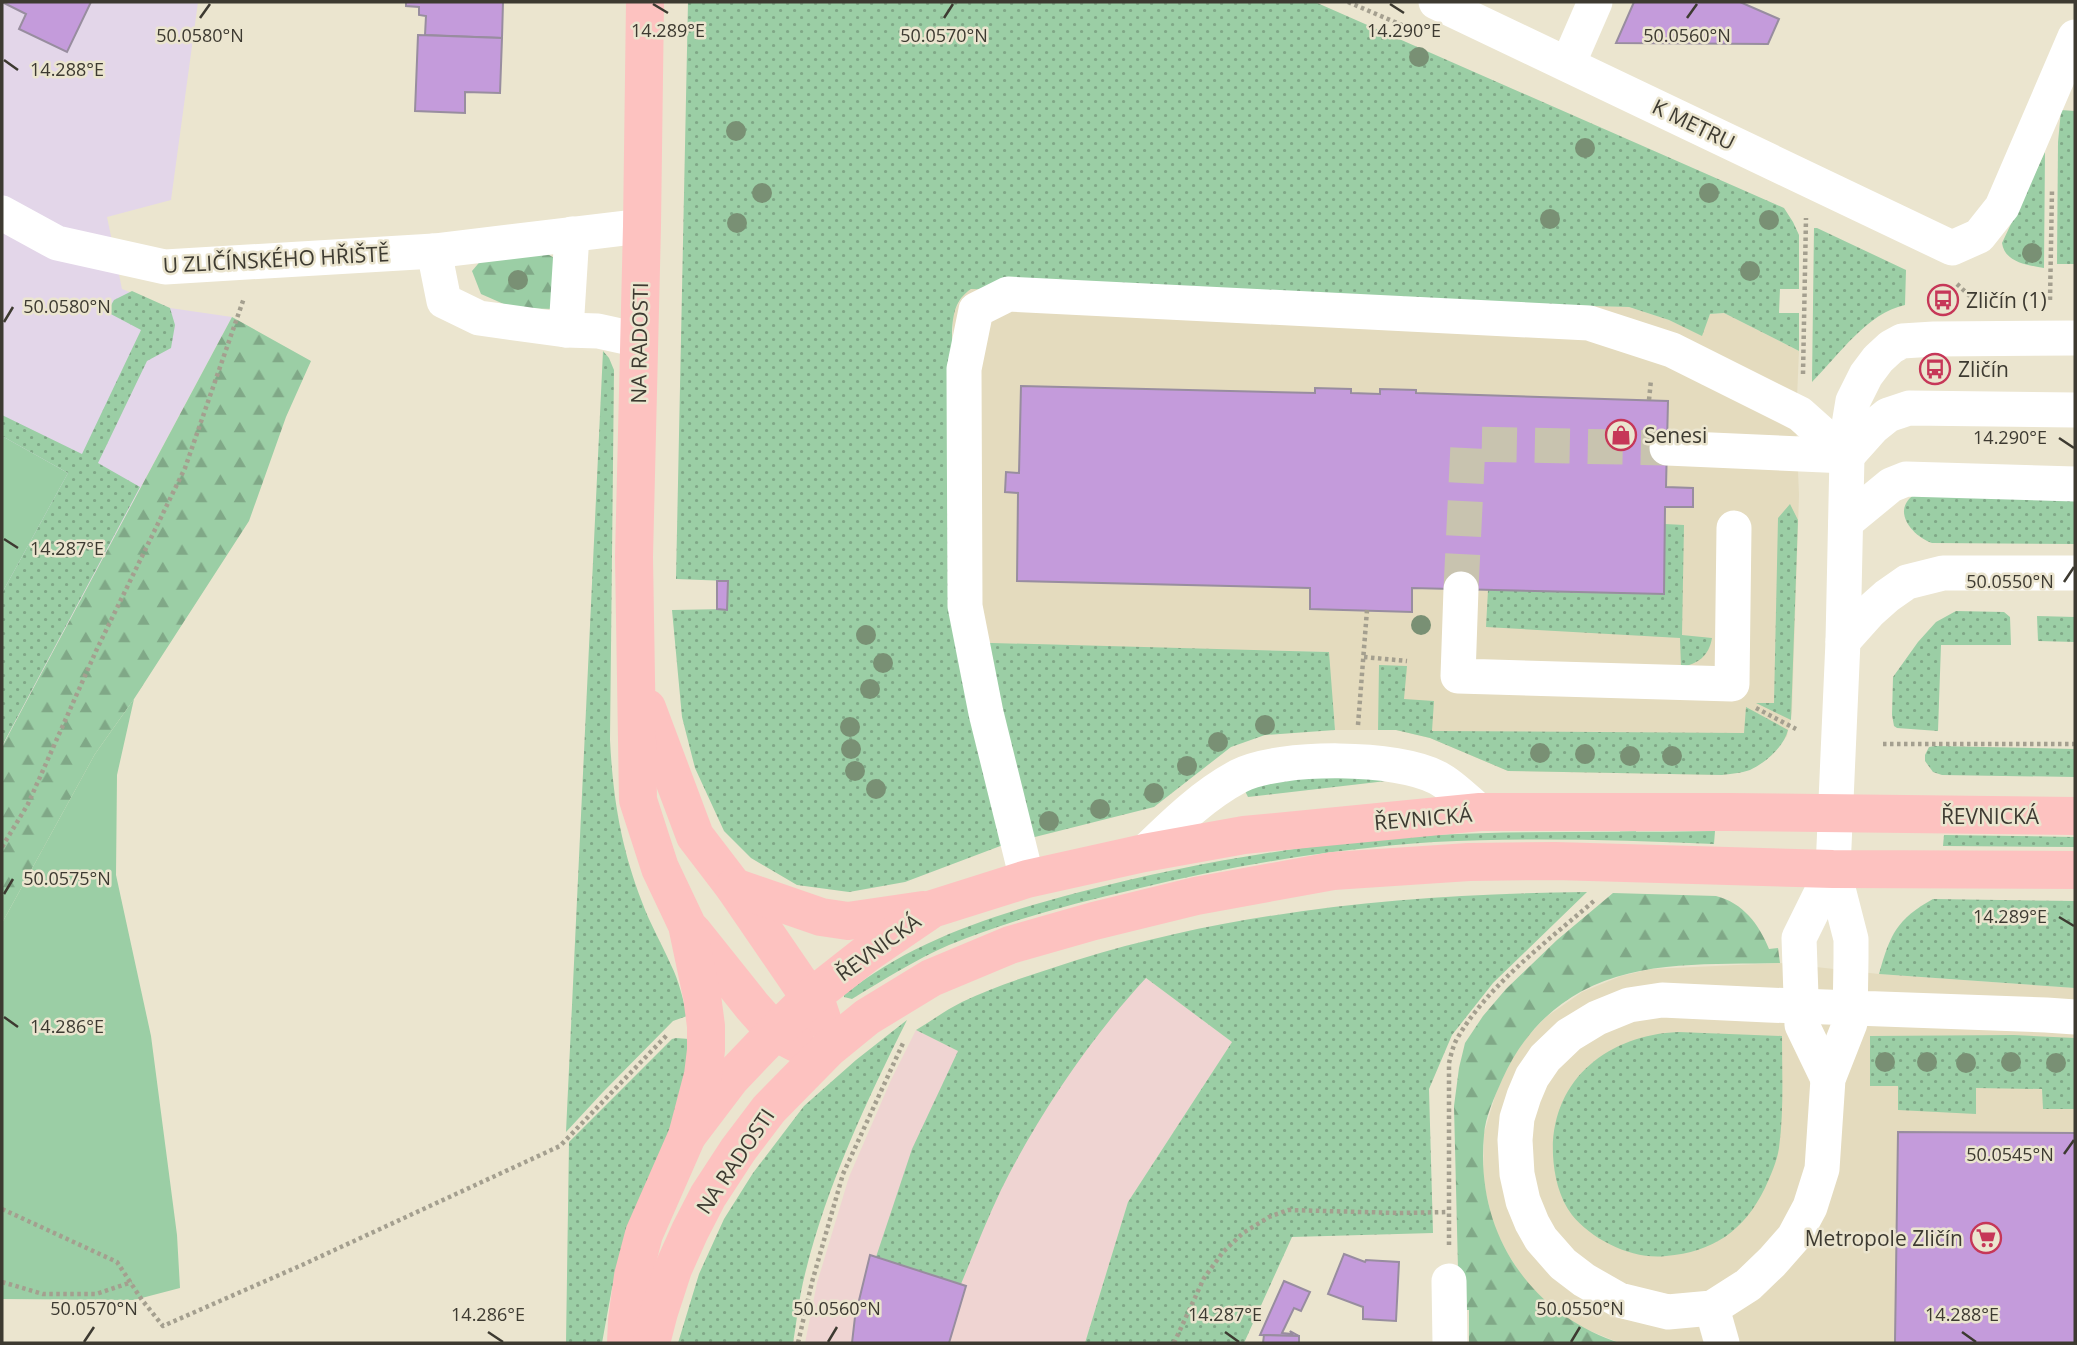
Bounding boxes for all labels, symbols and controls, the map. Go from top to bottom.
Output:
text: 14.289°E [631,18,705,42]
text: 14.290°E [1367,18,1441,42]
text: 50.0580°N [156,23,244,47]
text: 50.0570°N [900,23,988,47]
text: 50.0560°N [1643,23,1731,47]
text: 14.288°E [30,57,104,81]
street label: K METRU [1648,92,1740,156]
street label: U ZLIČÍNSKÉHO HŘIŠTĚ [162,239,390,279]
street label: NA RADOSTI [624,282,654,404]
bus stop icon: Zličín (1) [1926,283,1960,317]
place label: Zličín (1) [1966,286,2047,314]
text: 50.0580°N [23,294,111,318]
bus stop icon: Zličín [1918,352,1952,386]
place label: Zličín [1958,355,2009,383]
shop icon: Senesi [1604,418,1638,452]
place label: Senesi [1644,421,1707,449]
text: 14.290°E [1973,425,2047,449]
text: 14.287°E [30,536,104,560]
text: 50.0550°N [1966,569,2054,593]
street label: ŘEVNICKÁ [1373,800,1474,836]
street label: ŘEVNICKÁ [1941,802,2040,830]
text: 50.0575°N [23,866,111,890]
text: 14.289°E [1973,904,2047,928]
street label: ŘEVNICKÁ [830,906,927,987]
text: 14.286°E [30,1014,104,1038]
street label: NA RADOSTI [689,1103,781,1219]
text: 50.0545°N [1966,1142,2054,1166]
supermarket icon: Metropole Zličín [1969,1221,2003,1255]
place label: Metropole Zličín [1805,1224,1963,1252]
text: 50.0570°N [50,1296,138,1320]
text: 50.0560°N [793,1296,881,1320]
text: 50.0550°N [1536,1296,1624,1320]
text: 14.286°E [451,1302,525,1326]
text: 14.287°E [1188,1302,1262,1326]
text: 14.288°E [1925,1302,1999,1326]

